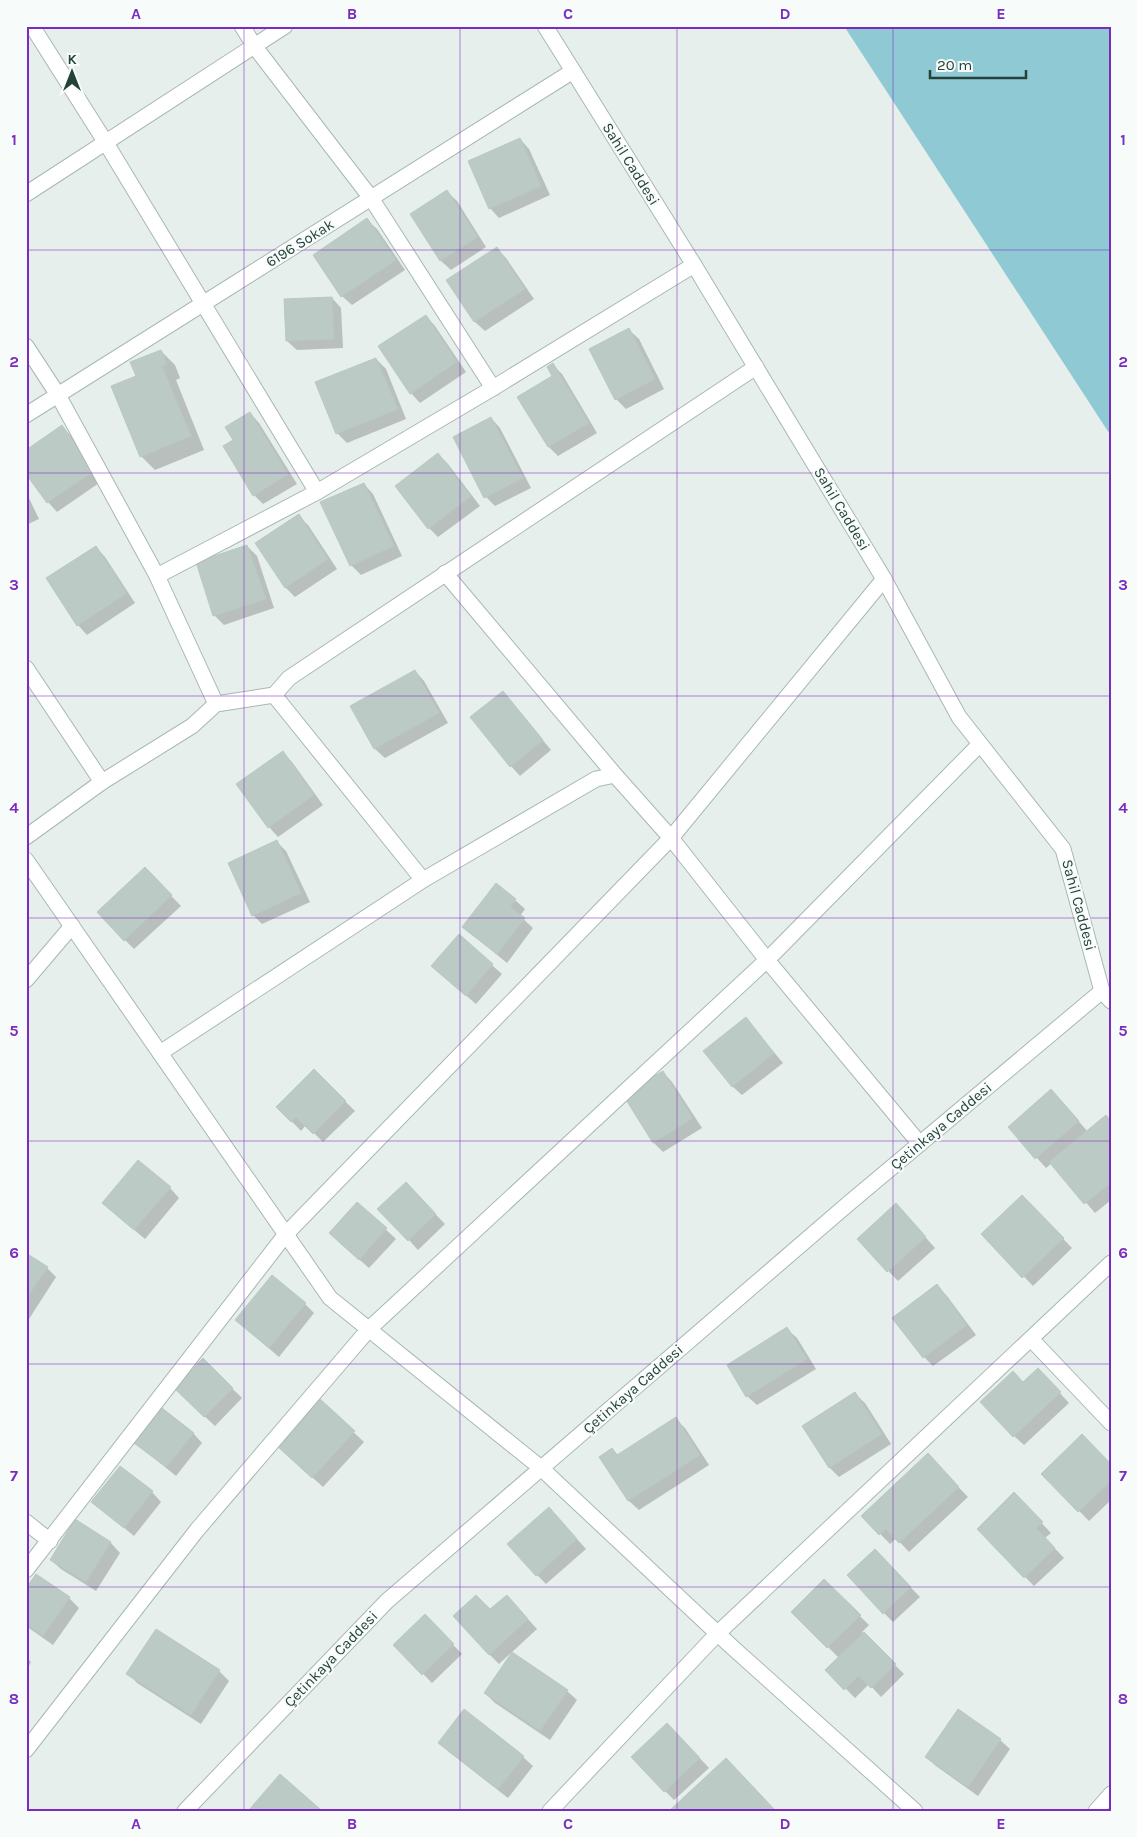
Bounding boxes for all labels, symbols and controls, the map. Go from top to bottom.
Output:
text: A [131,4,141,23]
text: B [347,4,357,23]
text: C [563,4,573,23]
text: D [780,4,791,23]
text: E [996,4,1006,23]
north arrow [48,48,98,98]
scale bar [930,48,1026,80]
text: K [67,51,77,68]
text: 20 m [937,56,972,74]
street label: Sahil Caddesi [598,119,664,209]
text: 1 [11,130,17,149]
text: 1 [1120,130,1126,149]
street label: 6196 Sokak [263,215,337,271]
text: 2 [9,352,19,371]
text: 2 [1118,352,1128,371]
street label: Sahil Caddesi [810,464,874,554]
text: 3 [9,575,19,594]
text: 3 [1118,575,1128,594]
text: 4 [9,798,19,817]
text: 4 [1118,798,1128,817]
street label: Sahil Caddesi [1058,857,1100,953]
text: 5 [9,1021,19,1040]
text: 5 [1118,1021,1128,1040]
street label: Çetinkaya Caddesi [887,1078,995,1174]
text: 6 [9,1243,19,1262]
text: 6 [1118,1243,1128,1262]
street label: Çetinkaya Caddesi [579,1341,687,1437]
text: 7 [10,1466,18,1485]
text: 7 [1119,1466,1127,1485]
street label: Çetinkaya Caddesi [280,1607,382,1711]
text: 8 [9,1689,19,1708]
text: 8 [1118,1689,1128,1708]
text: A [131,1814,141,1833]
text: B [347,1814,357,1833]
text: C [563,1814,573,1833]
text: D [780,1814,791,1833]
text: E [996,1814,1006,1833]

